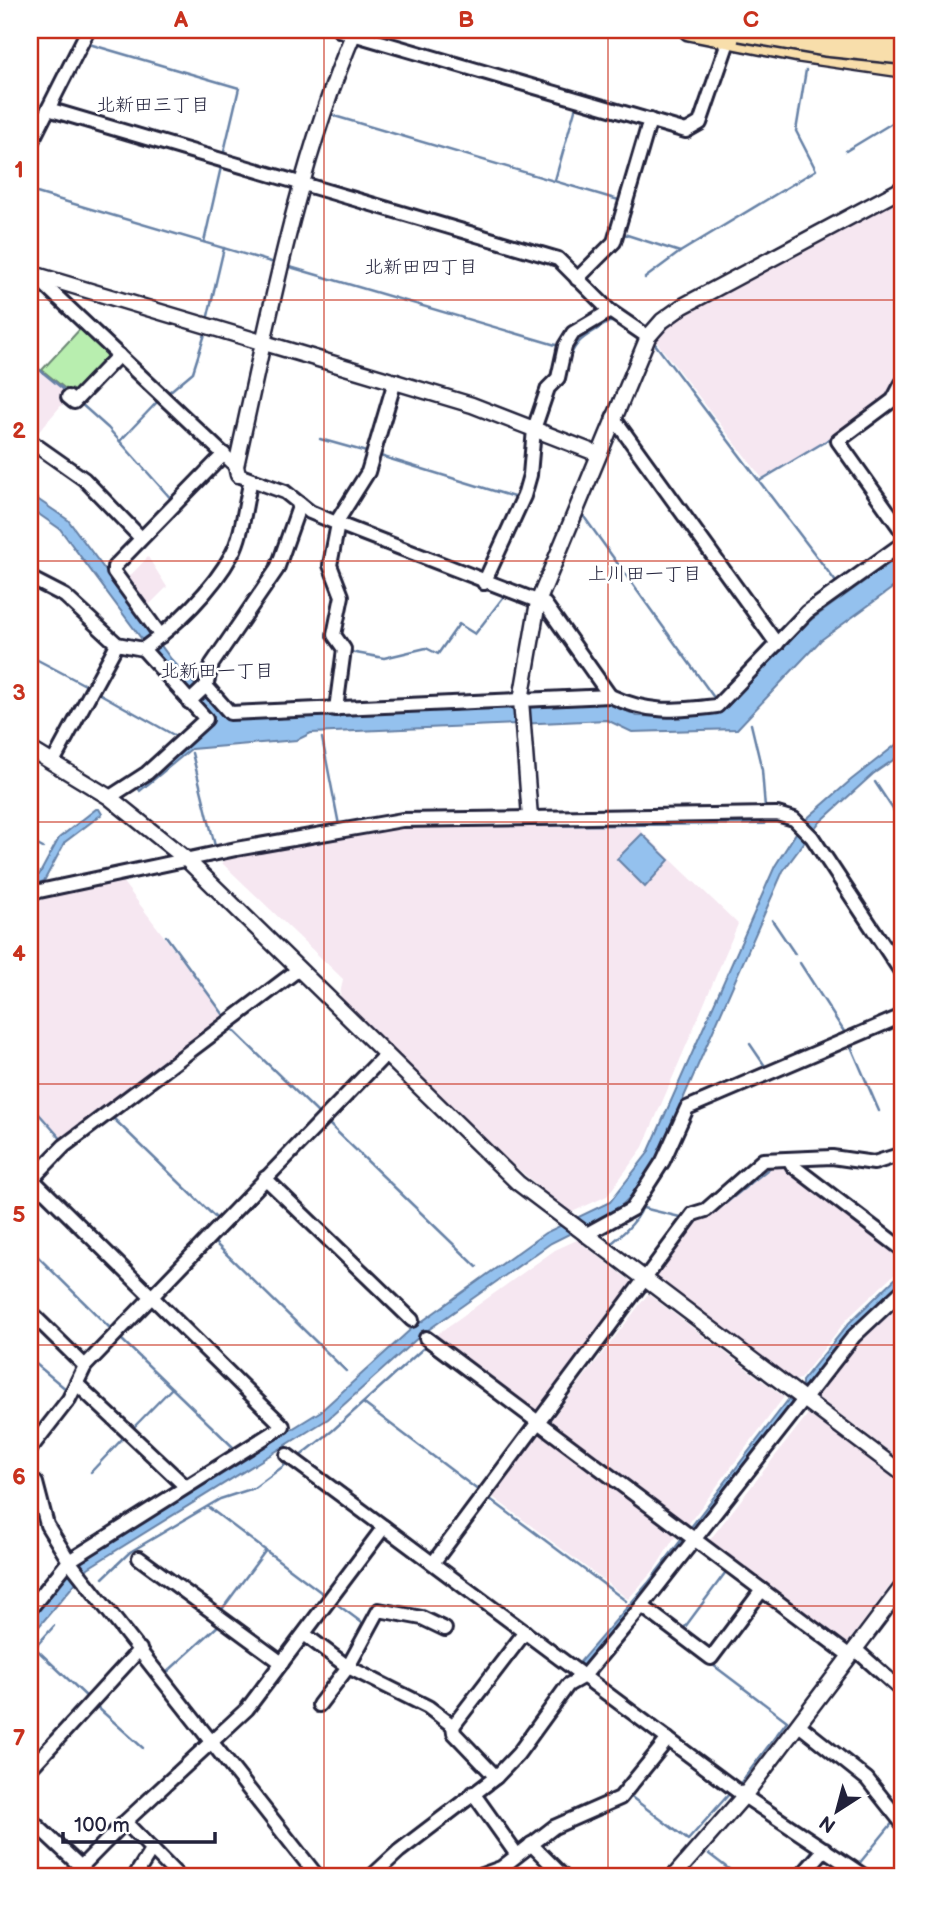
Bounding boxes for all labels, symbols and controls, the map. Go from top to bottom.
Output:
text: A [173,6,189,34]
text: B [458,6,474,34]
text: C [743,6,759,34]
district label: 北新田三丁目 [96,94,210,117]
text: 1 [14,156,24,184]
district label: 北新田四丁目 [364,256,478,279]
text: 2 [12,417,26,445]
district label: 上川田一丁目 [588,563,702,586]
district label: 北新田一丁目 [160,660,274,683]
text: 3 [12,679,26,707]
text: 4 [12,940,26,968]
text: 5 [12,1201,26,1229]
text: 6 [12,1463,26,1491]
text: 7 [13,1724,26,1752]
north arrow [802,1776,872,1846]
scale bar [63,1801,215,1845]
text: N [815,1810,840,1837]
text: 100 m [74,1813,130,1838]

